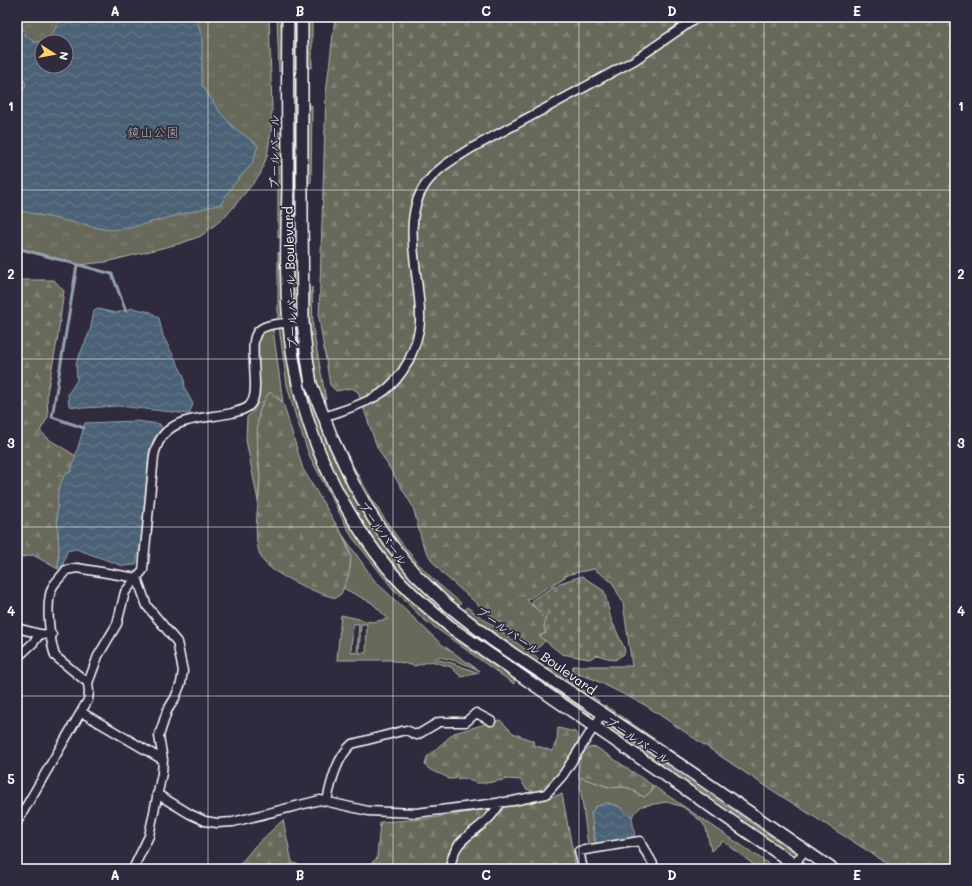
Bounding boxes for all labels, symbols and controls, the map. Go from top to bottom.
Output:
text: A [110,2,120,19]
text: B [296,2,305,19]
text: C [481,2,491,19]
text: D [667,2,677,19]
text: E [853,2,861,19]
north arrow [34,34,74,74]
text: N [56,50,72,62]
text: 1 [8,97,14,114]
text: 1 [958,97,964,114]
street label: ブールバール [265,114,282,190]
park label: 鏡山公園 [127,123,179,140]
street label: ブールバール Boulevard [278,206,301,350]
text: 2 [7,265,15,282]
text: 2 [957,265,965,282]
text: 3 [7,434,15,451]
text: 3 [957,434,965,451]
street label: ブールバール [355,497,412,569]
street label: ブールバール Boulevard [472,601,600,698]
text: 4 [7,602,15,619]
text: 4 [957,602,965,619]
street label: ブールバール [602,711,674,768]
text: 5 [7,770,15,787]
text: 5 [957,770,965,787]
text: A [110,866,120,883]
text: B [296,866,305,883]
text: C [481,866,491,883]
text: D [667,866,677,883]
text: E [853,866,861,883]

